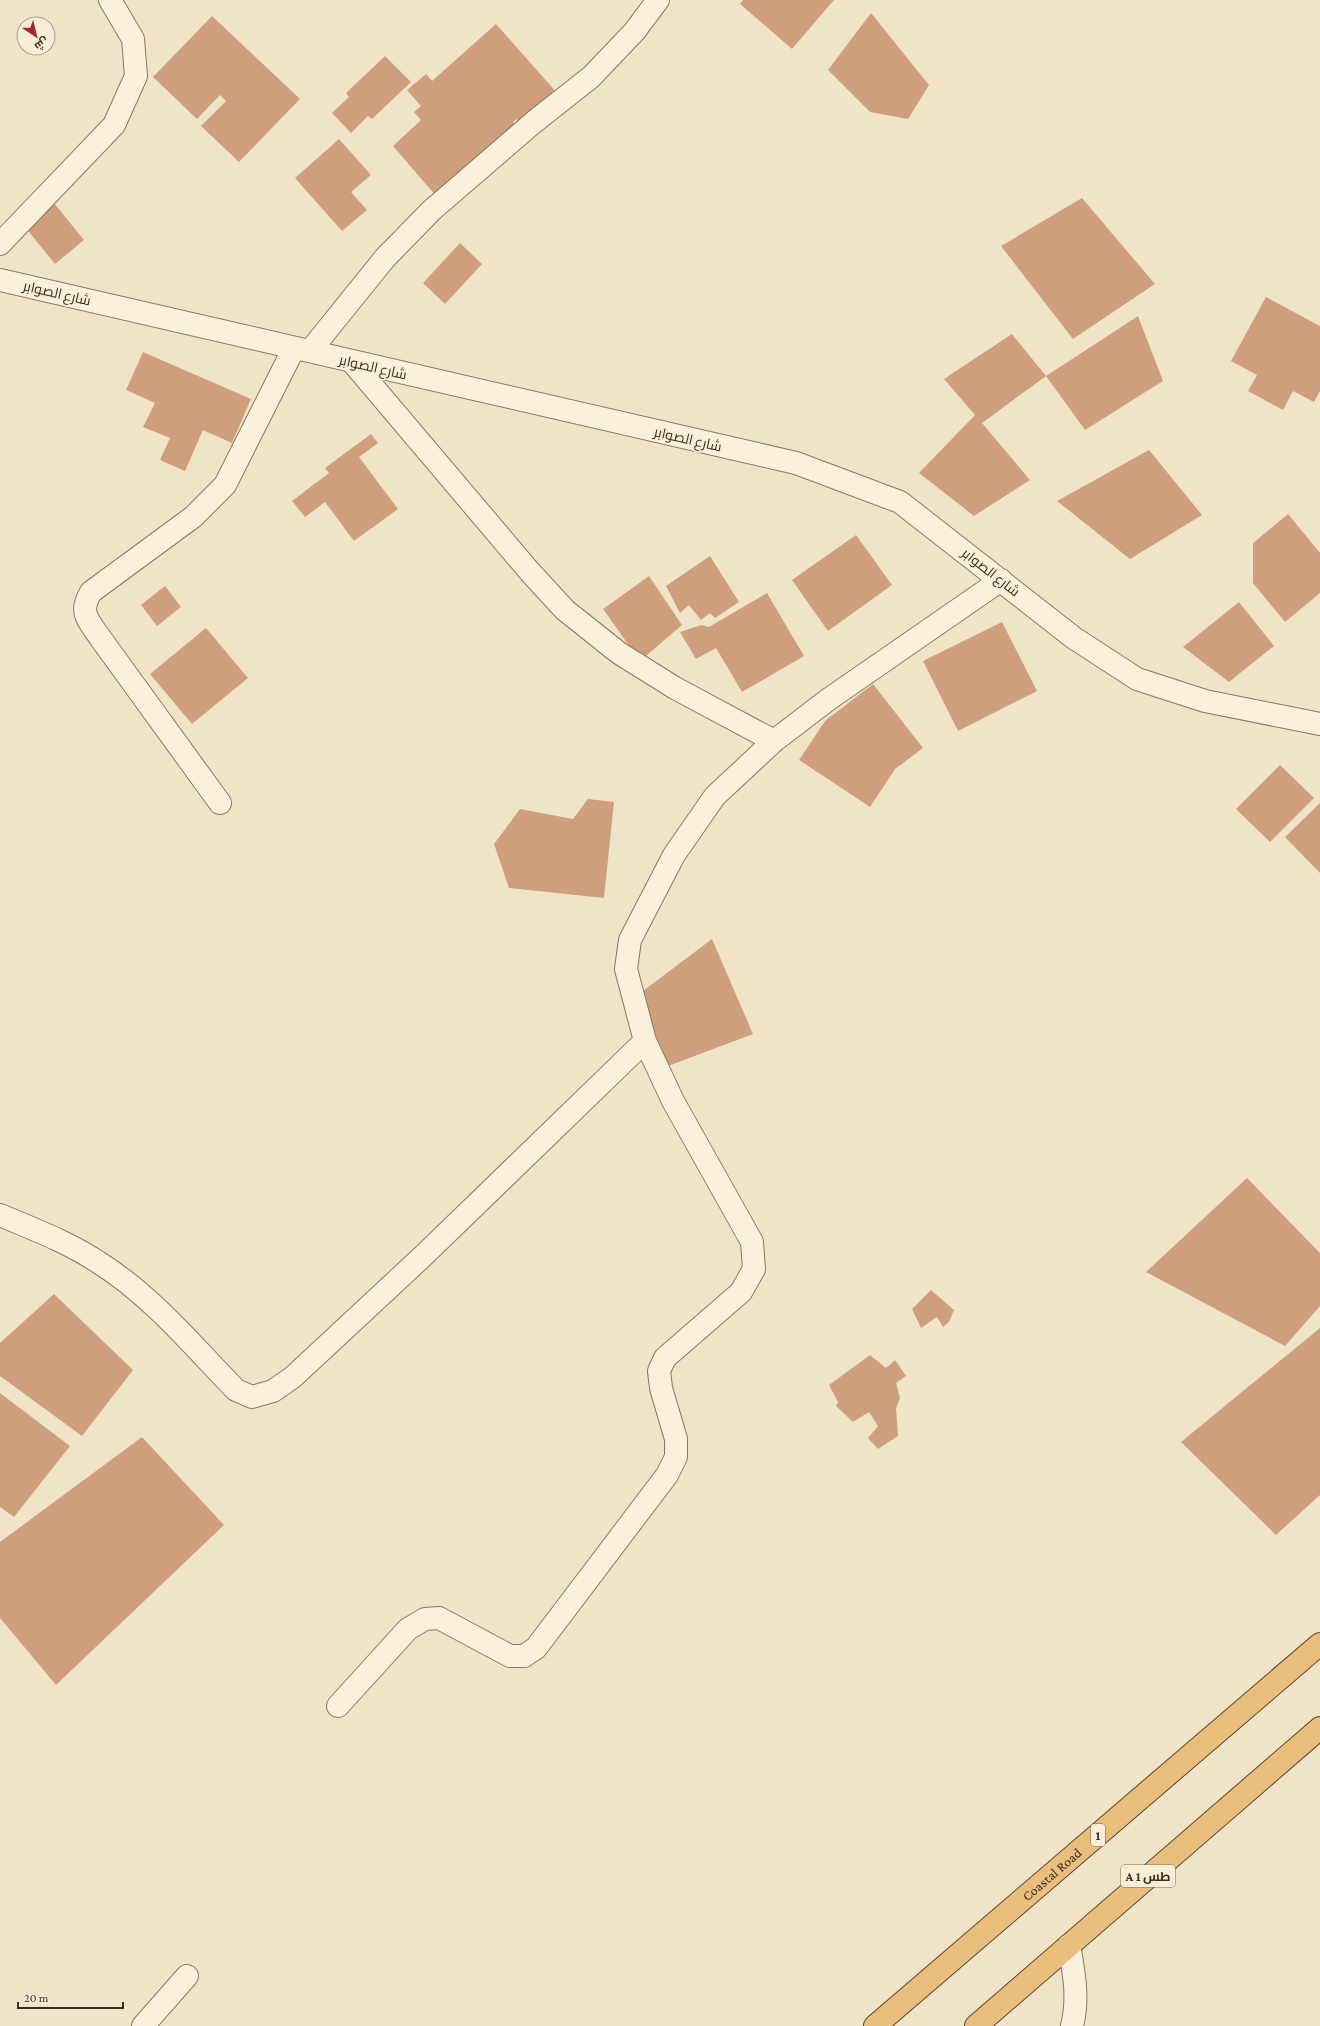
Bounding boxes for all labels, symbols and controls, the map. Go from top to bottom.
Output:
north arrow [16,16,56,56]
text: ش [32,34,51,53]
street label: شارع الصوابر [20,277,92,310]
street label: شارع الصوابر [336,351,408,384]
street label: شارع الصوابر [651,423,723,456]
street label: شارع الصوابر [957,544,1023,600]
road number: 1 [1091,1824,1105,1846]
street label: Coastal Road [1019,1844,1085,1904]
road number: A 1 طس [1121,1865,1175,1887]
scale bar [18,1984,123,2010]
text: 20 m [24,1991,49,2005]

